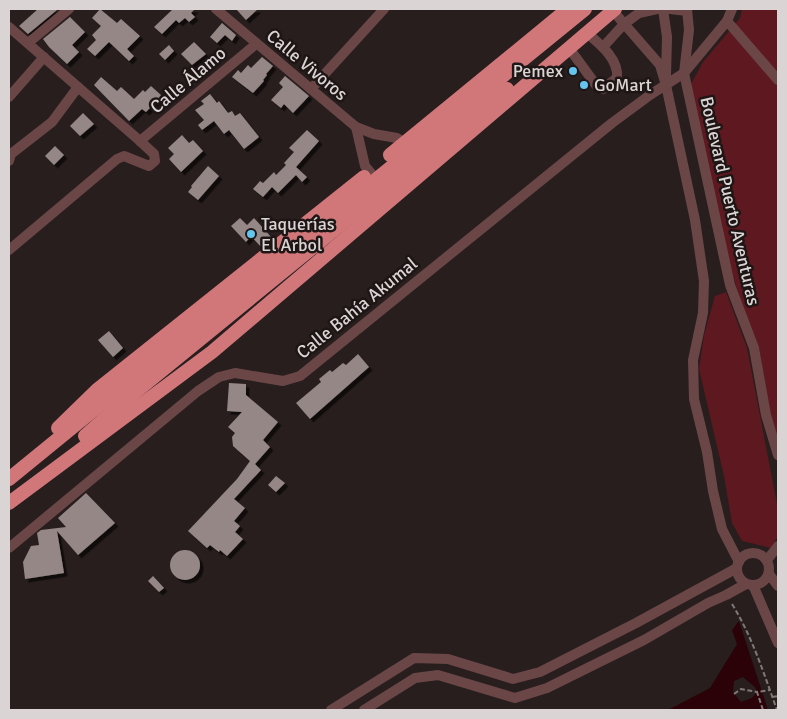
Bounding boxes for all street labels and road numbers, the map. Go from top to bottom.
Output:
street label: Calle Vivoros [262,25,352,105]
street label: Calle Álamo [146,42,230,118]
street label: Boulevard Puerto Aventuras [695,94,765,308]
street label: Calle Bahía Akumal [292,253,422,363]

